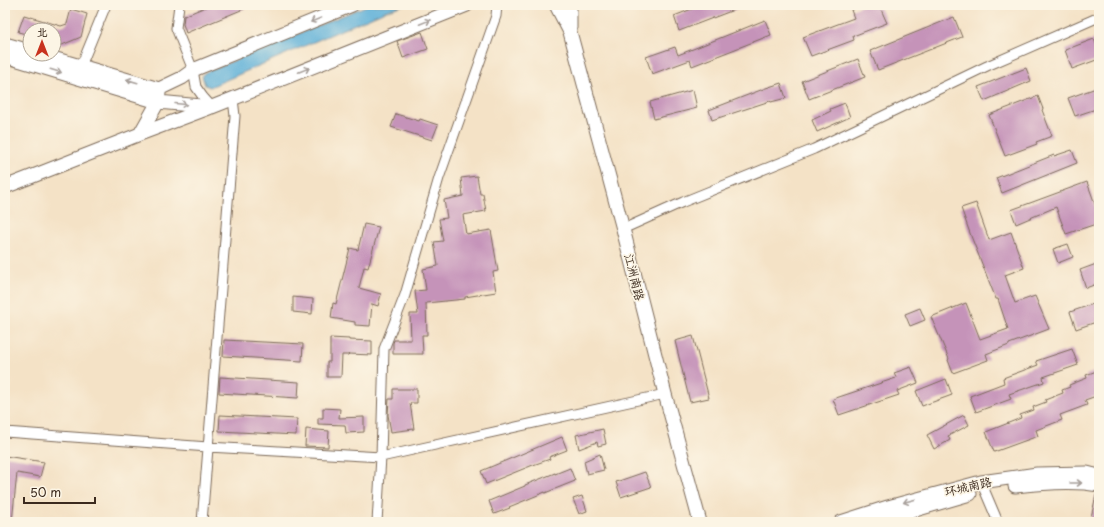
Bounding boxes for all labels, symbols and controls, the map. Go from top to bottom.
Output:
one-way arrow [310,16,322,24]
one-way arrow [418,17,430,25]
north arrow [22,22,62,62]
text: 北 [37,23,48,40]
one-way arrow [298,66,310,74]
one-way arrow [49,68,62,75]
one-way arrow [125,77,138,84]
one-way arrow [174,100,187,108]
street label: 江洲南路 [620,252,650,302]
street label: 环城南路 [943,472,993,500]
scale bar [24,479,95,505]
one-way arrow [1069,479,1082,487]
text: 50 m [30,483,61,501]
one-way arrow [903,498,916,505]

